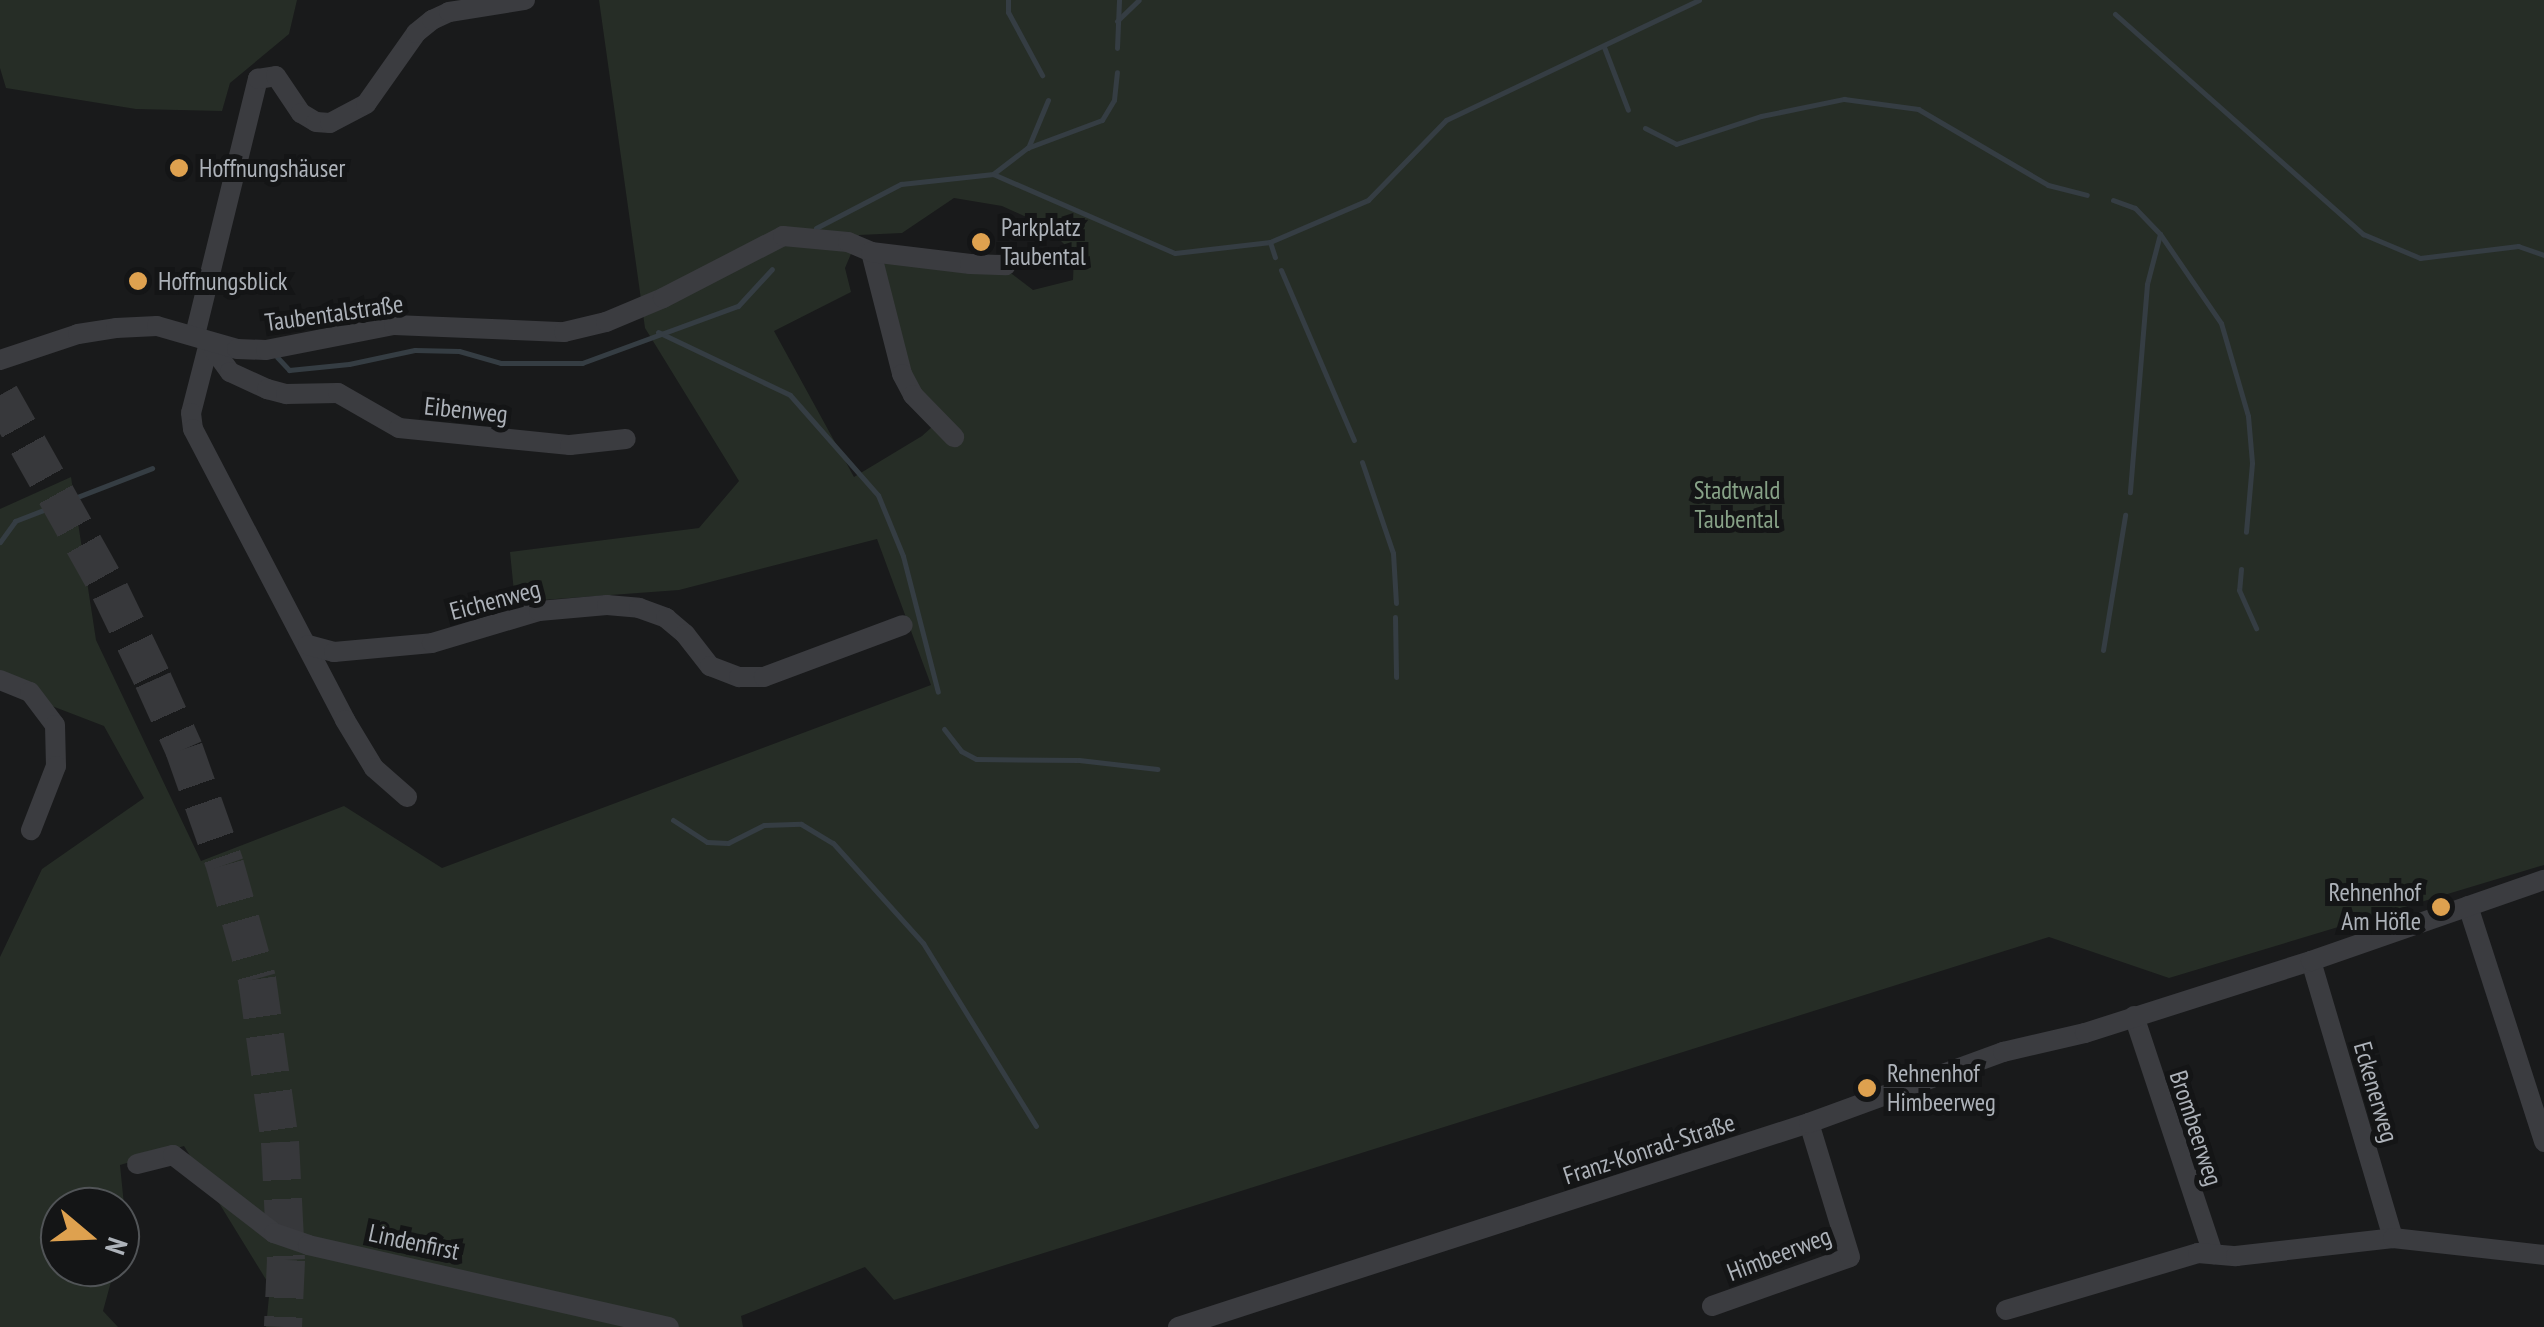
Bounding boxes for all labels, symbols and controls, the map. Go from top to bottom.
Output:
place label: Hoffnungshäuser [199,153,345,183]
marker: Hoffnungshäuser [168,157,190,179]
place label: Parkplatz Taubental [1001,213,1086,272]
marker: Parkplatz Taubental [970,231,992,253]
place label: Hoffnungsblick [158,266,288,296]
marker: Hoffnungsblick [127,270,149,292]
street label: Taubentalstraße [263,288,405,338]
street label: Eibenweg [423,391,509,429]
park label: Stadtwald Taubental [1694,476,1780,535]
street label: Eichenweg [446,574,544,626]
place label: Rehnenhof Am Höfle [2328,878,2421,937]
marker: Rehnenhof Am Höfle [2430,896,2452,918]
street label: Eckenerweg [2347,1038,2405,1146]
place label: Rehnenhof Himbeerweg [1887,1059,1996,1118]
street label: Brombeerweg [2163,1067,2229,1189]
marker: Rehnenhof Himbeerweg [1856,1077,1878,1099]
street label: Franz-Konrad-Straße [1559,1107,1739,1191]
north arrow [40,1187,140,1287]
street label: Lindenfirst [366,1218,462,1266]
street label: Himbeerweg [1723,1221,1835,1287]
text: N [97,1233,137,1259]

